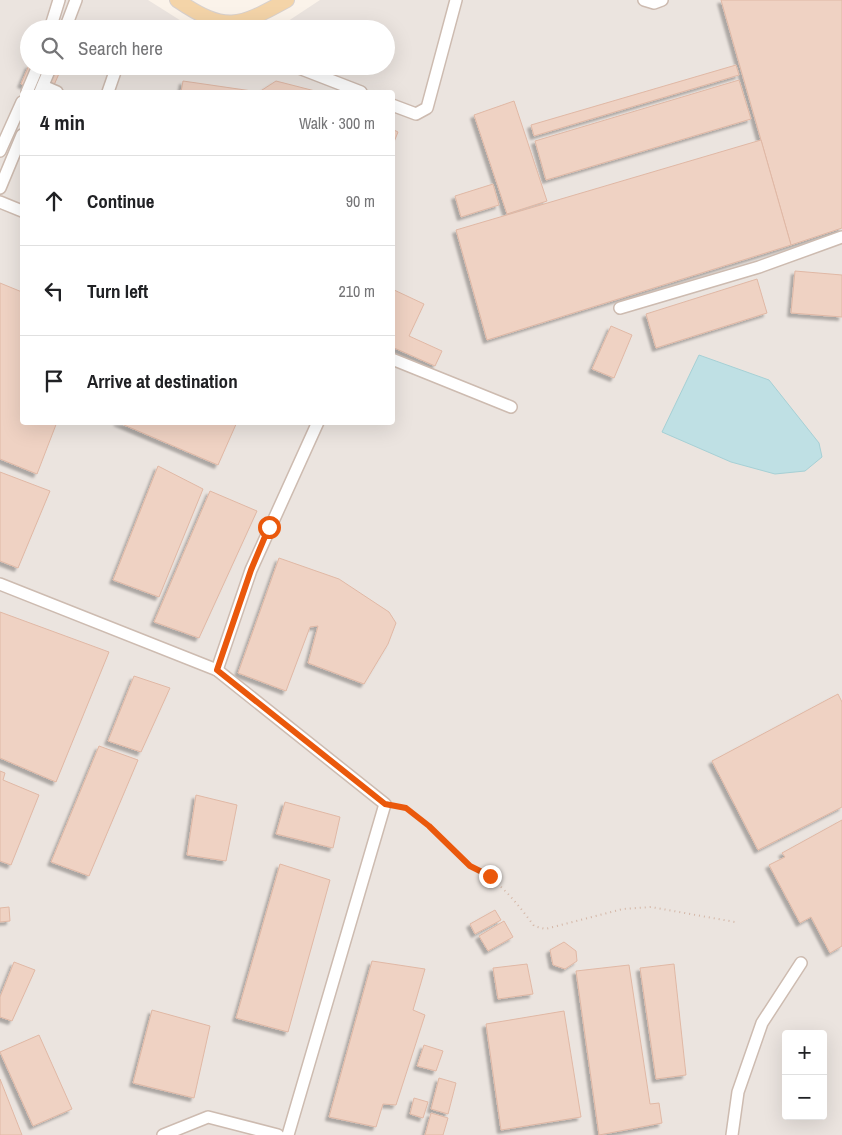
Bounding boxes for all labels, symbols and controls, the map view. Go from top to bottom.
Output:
search box [20,20,395,75]
icon: search [38,34,66,62]
text: Search here [78,35,163,61]
text: 4 min [40,108,85,137]
text: Walk · 300 m [299,112,375,134]
icon: ahead [40,187,68,215]
text: Continue [87,188,155,214]
text: 90 m [346,190,375,212]
icon: left [40,277,68,305]
text: Turn left [87,278,148,304]
text: 210 m [339,280,375,302]
icon: arrive [40,367,68,395]
text: Arrive at destination [87,368,238,394]
route start [258,516,281,539]
route end [479,865,502,888]
map controls [782,1030,827,1120]
button: + [782,1030,827,1075]
button: − [782,1075,827,1120]

